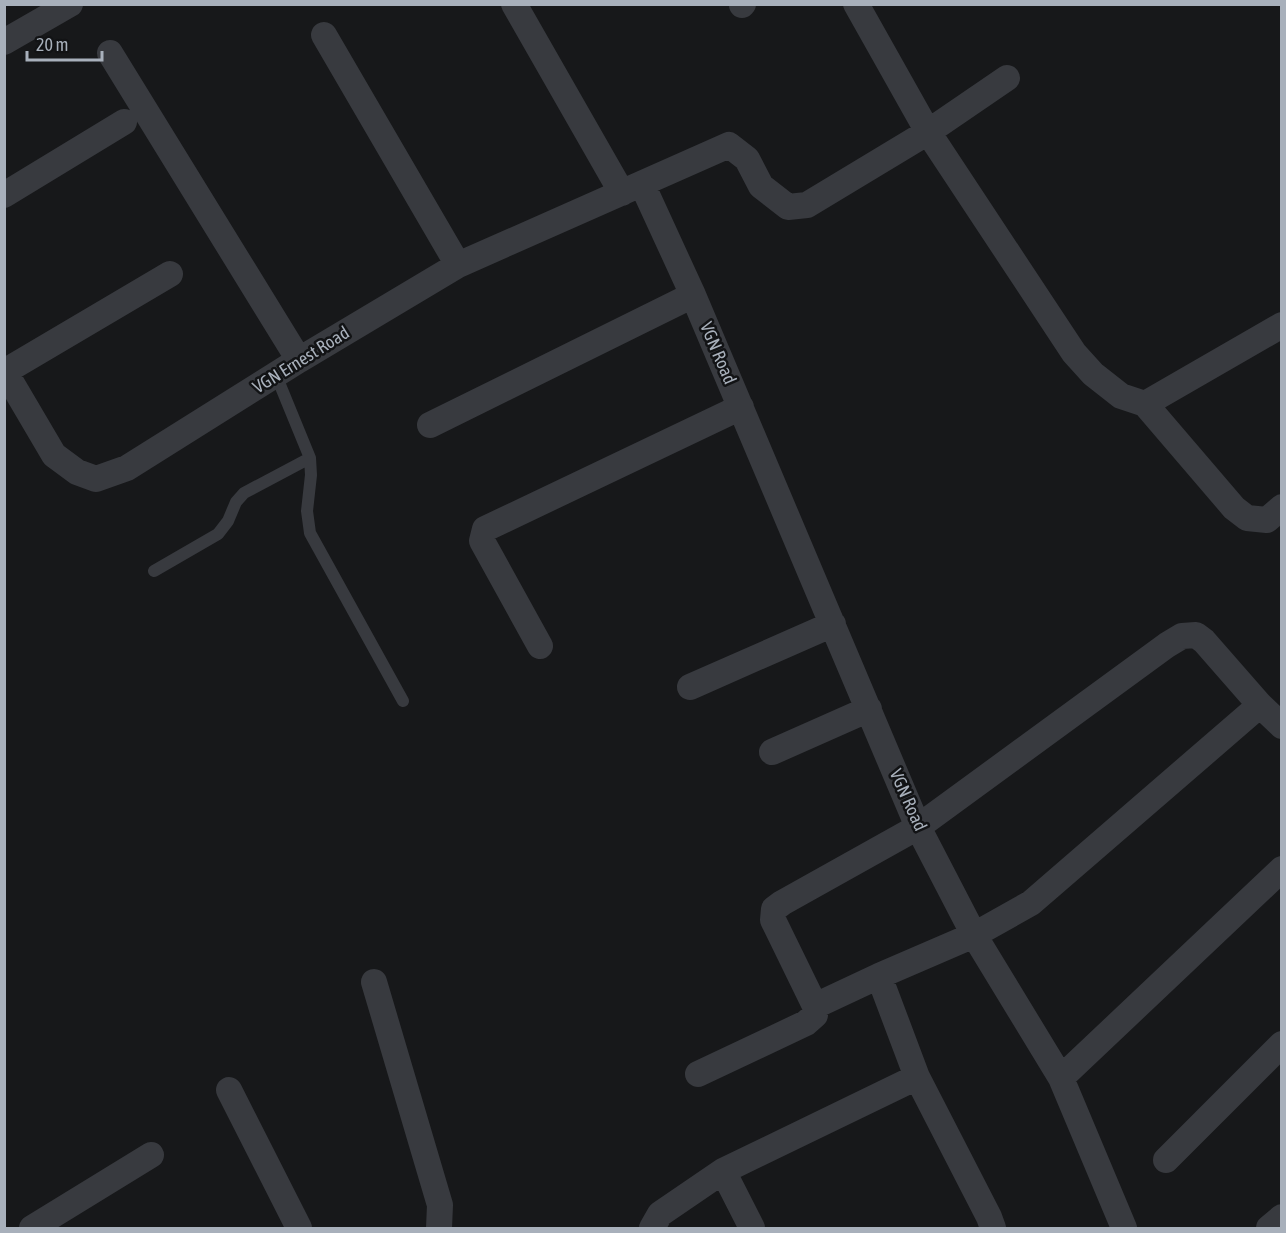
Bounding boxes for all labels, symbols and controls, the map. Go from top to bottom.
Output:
scale bar [27,24,102,62]
text: 20 m [36,34,68,55]
street label: VGN Road [696,318,741,387]
street label: VGN Ernest Road [249,322,353,397]
street label: VGN Road [886,766,931,834]

